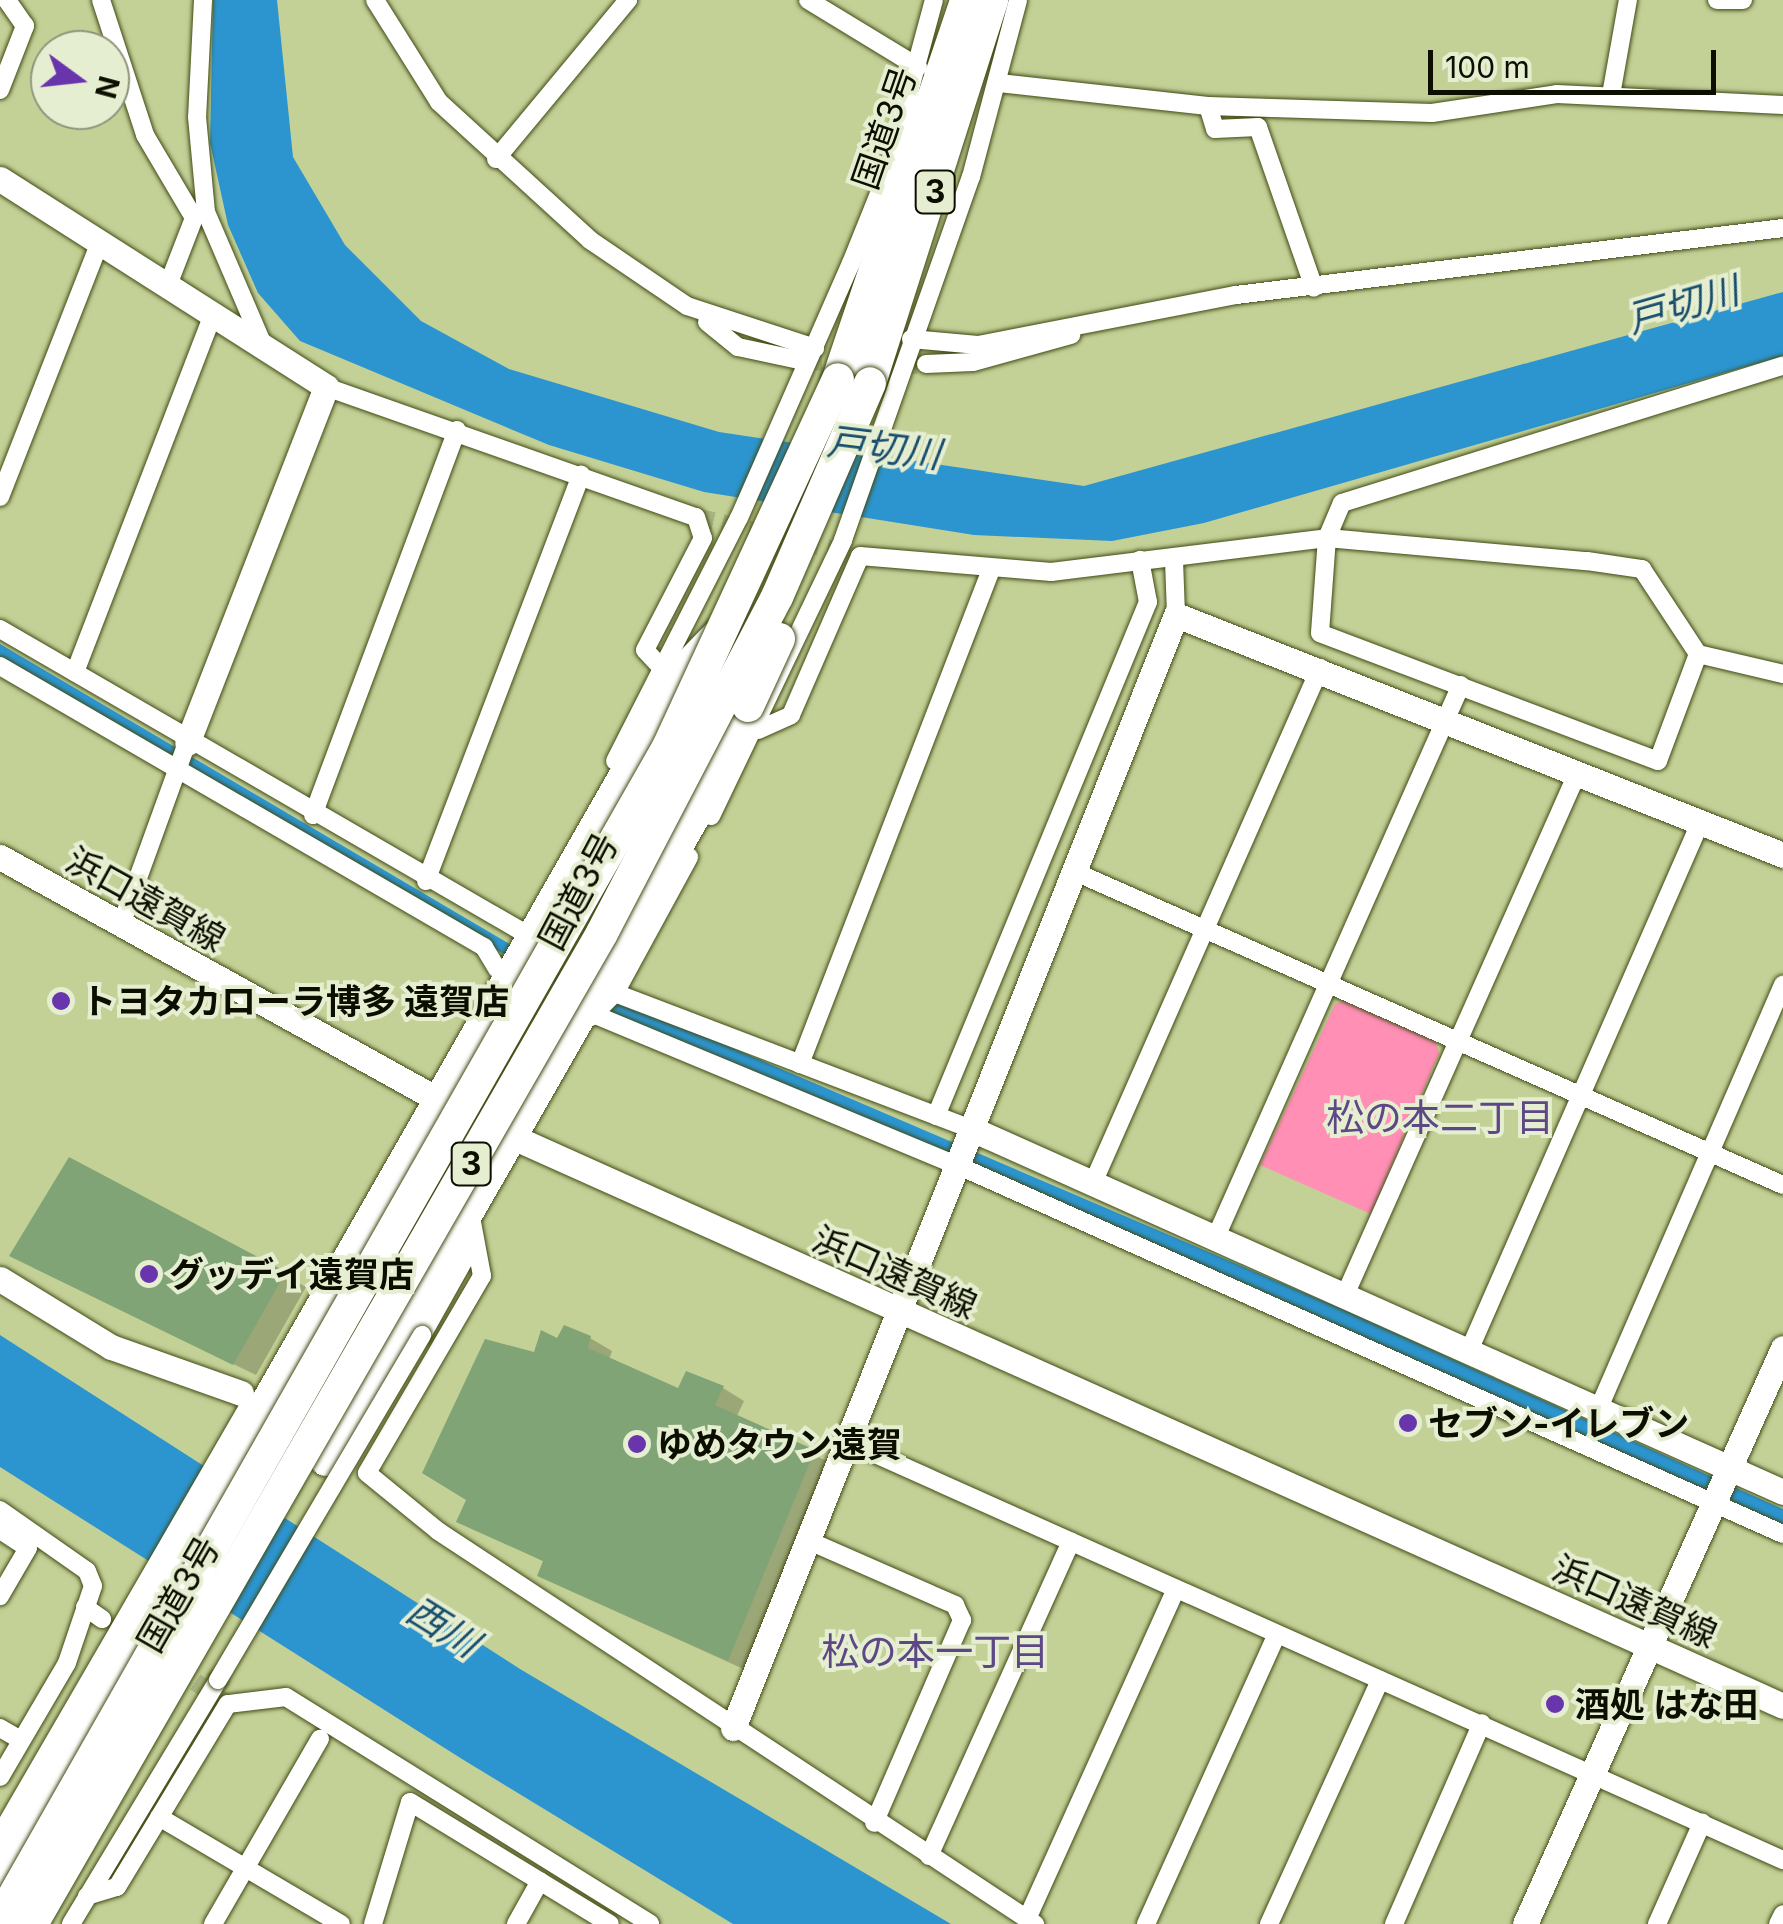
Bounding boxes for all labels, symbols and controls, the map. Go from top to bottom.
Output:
north arrow [30,30,130,130]
scale bar [1433,30,1720,92]
text: 100 m [1445,49,1530,85]
street label: 国道3号 [844,61,924,195]
text: N [88,73,126,102]
road number: 3 [912,165,958,219]
water label: 戸切川 [1622,267,1744,343]
water label: 戸切川 [825,418,943,478]
street label: 国道3号 [530,825,626,957]
street label: 浜口遠賀線 [59,838,233,960]
place label: トヨタカローラ博多 遠賀店 [81,980,509,1022]
marker: トヨタカローラ博多 遠賀店 [50,990,72,1012]
district label: 松の本二丁目 [1326,1095,1554,1141]
road number: 3 [448,1137,494,1191]
street label: 浜口遠賀線 [807,1217,983,1327]
place label: グッデイ遠賀店 [169,1253,414,1295]
marker: グッデイ遠賀店 [138,1263,160,1285]
place label: セブン-イレブン [1428,1402,1689,1444]
marker: セブン-イレブン [1397,1412,1419,1434]
place label: ゆめタウン遠賀 [657,1423,902,1465]
marker: ゆめタウン遠賀 [626,1433,648,1455]
street label: 国道3号 [128,1529,228,1659]
street label: 浜口遠賀線 [1547,1546,1723,1656]
water label: 西川 [399,1588,487,1666]
district label: 松の本一丁目 [821,1629,1049,1675]
place label: 酒処 はな田 [1575,1683,1758,1725]
marker: 酒処 はな田 [1544,1693,1566,1715]

